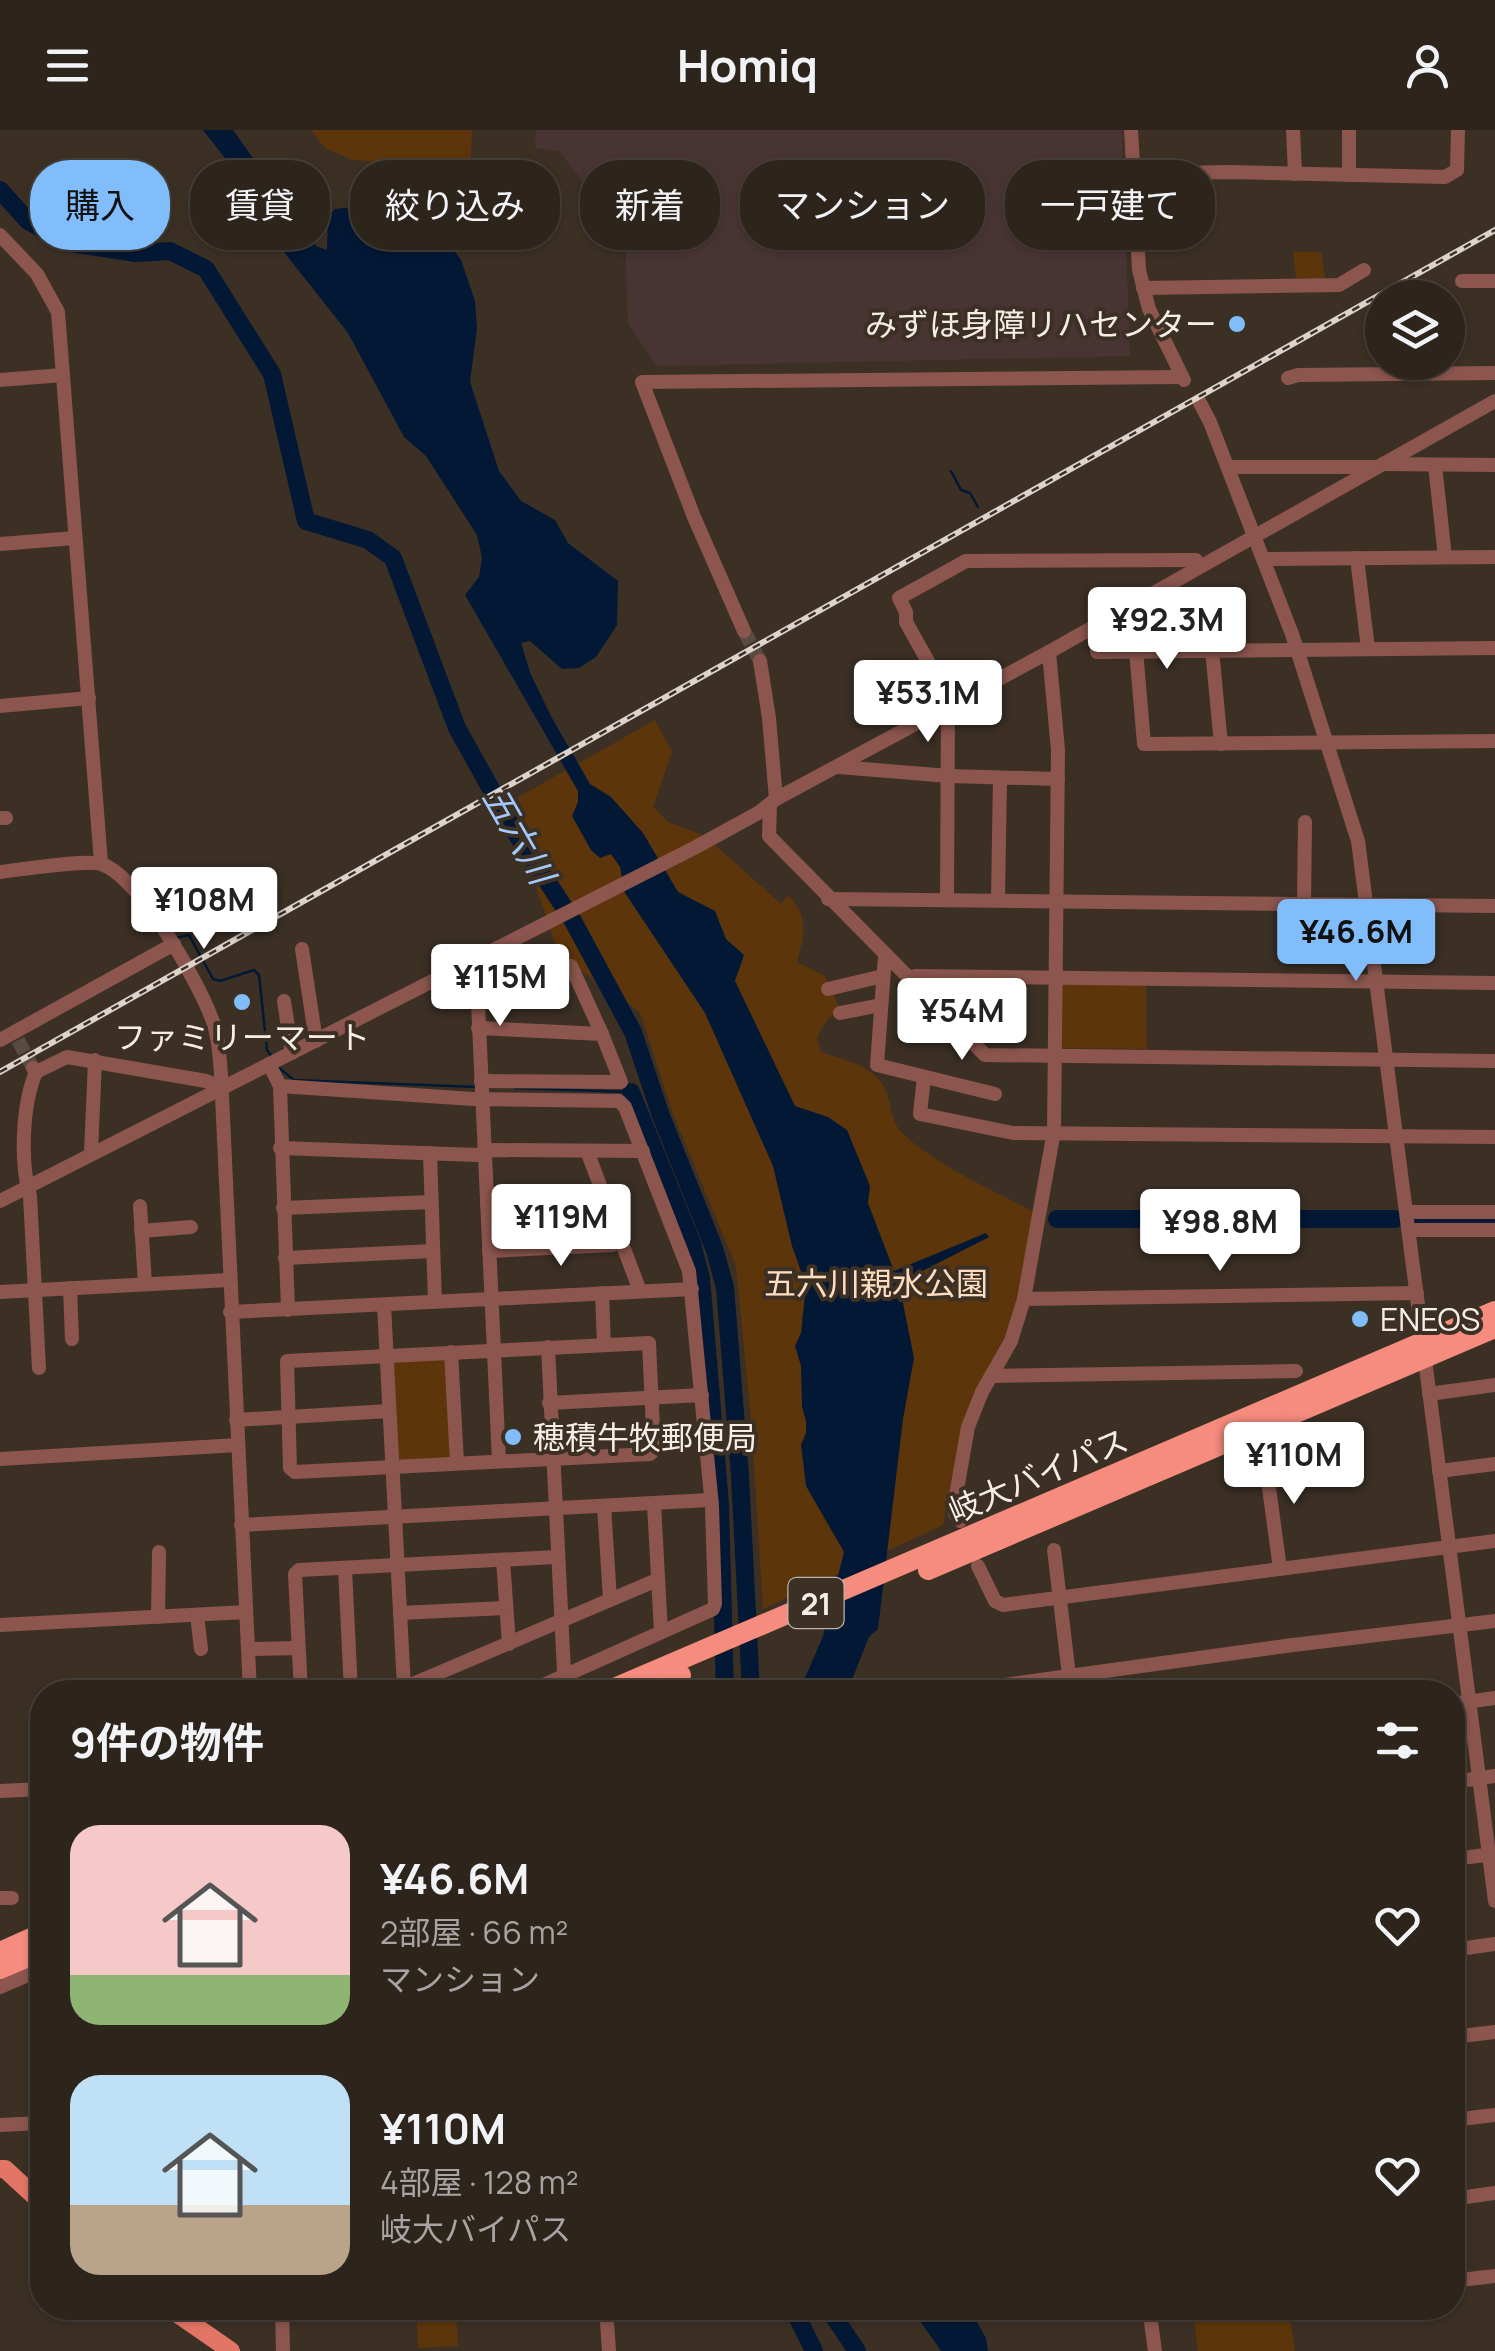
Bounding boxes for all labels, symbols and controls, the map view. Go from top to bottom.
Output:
text: Homiq [677,34,818,96]
icon: menu [40,38,95,93]
icon: person [1400,38,1455,93]
chip: 購入 [30,160,170,250]
chip: 賃貸 [190,160,330,250]
chip: 絞り込み [350,160,560,250]
chip: 新着 [580,160,720,250]
chip: マンション [740,160,985,250]
chip: 一戸建て [1005,160,1215,250]
map controls [1365,280,1465,380]
button: layers [1365,280,1465,380]
place label: みずほ身障リハセンター [865,302,1217,346]
marker: みずほ身障リハセンター [1226,313,1248,335]
pin: ¥92.3M [1086,587,1248,672]
text: ¥92.3M [1110,597,1224,641]
pin: ¥53.1M [847,660,1009,745]
text: ¥53.1M [876,670,980,714]
water label: 五六川 [472,778,568,896]
pin: ¥108M [134,867,274,952]
text: ¥108M [153,877,255,921]
pin: ¥46.6M [1275,899,1437,984]
text: ¥46.6M [1299,909,1413,953]
pin: ¥115M [430,944,570,1029]
text: ¥115M [453,954,547,998]
pin: ¥54M [903,978,1021,1063]
text: ¥54M [919,988,1005,1032]
marker: ファミリーマート [231,991,253,1013]
place label: ファミリーマート [114,1015,370,1059]
pin: ¥119M [491,1184,631,1269]
pin: ¥98.8M [1139,1189,1301,1274]
text: ¥119M [514,1194,608,1238]
text: ¥98.8M [1162,1199,1278,1243]
park label: 五六川親水公園 [764,1261,988,1305]
place label: ENEOS [1380,1297,1480,1341]
marker: ENEOS [1349,1308,1371,1330]
place label: 穂積牛牧郵便局 [533,1415,757,1459]
street label: 岐大バイパス [941,1417,1135,1533]
pin: ¥110M [1224,1422,1364,1507]
marker: 穂積牛牧郵便局 [502,1426,524,1448]
text: ¥110M [1246,1432,1342,1476]
road number: 21 [788,1578,844,1628]
text: 9件の物件 [70,1713,264,1771]
icon: filters [1370,1713,1425,1768]
text: ¥46.6M [380,1849,529,1907]
icon: home [150,1865,270,1985]
icon: heart [1370,1898,1425,1953]
text: 2部屋 · 66 m² [380,1910,568,1954]
text: マンション [380,1957,540,2001]
text: ¥110M [380,2099,506,2157]
icon: home [150,2115,270,2235]
icon: heart [1370,2148,1425,2203]
text: 4部屋 · 128 m² [380,2160,579,2204]
text: 岐大バイパス [380,2207,571,2251]

